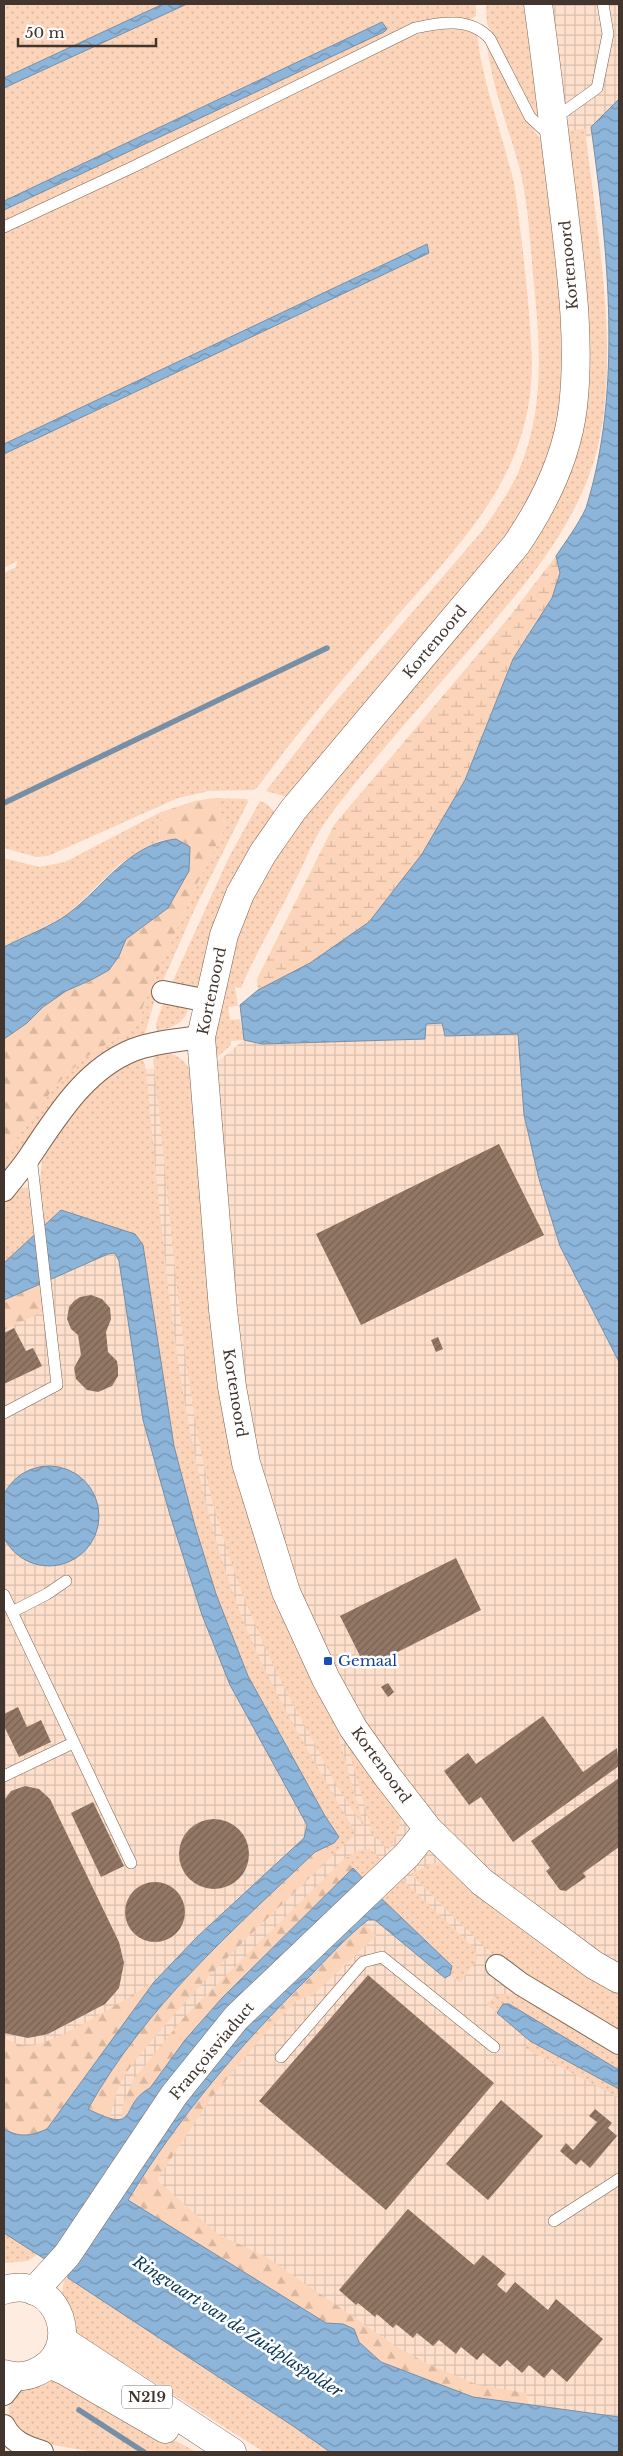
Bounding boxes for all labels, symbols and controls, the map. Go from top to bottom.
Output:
scale bar [18,15,155,47]
text: 50 m [25,23,65,42]
street label: Kortenoord [555,220,582,310]
street label: Kortenoord [399,601,471,682]
street label: Kortenoord [193,945,230,1037]
street label: Kortenoord [219,1347,252,1439]
place label: Gemaal [338,1651,397,1670]
marker: Gemaal [322,1655,334,1667]
street label: Kortenoord [347,1723,415,1807]
street label: Françoisviaduct [165,1998,258,2103]
water label: Ringvaart van de Zuidplaspolder [129,2250,347,2402]
road number: N219 [122,2386,172,2408]

